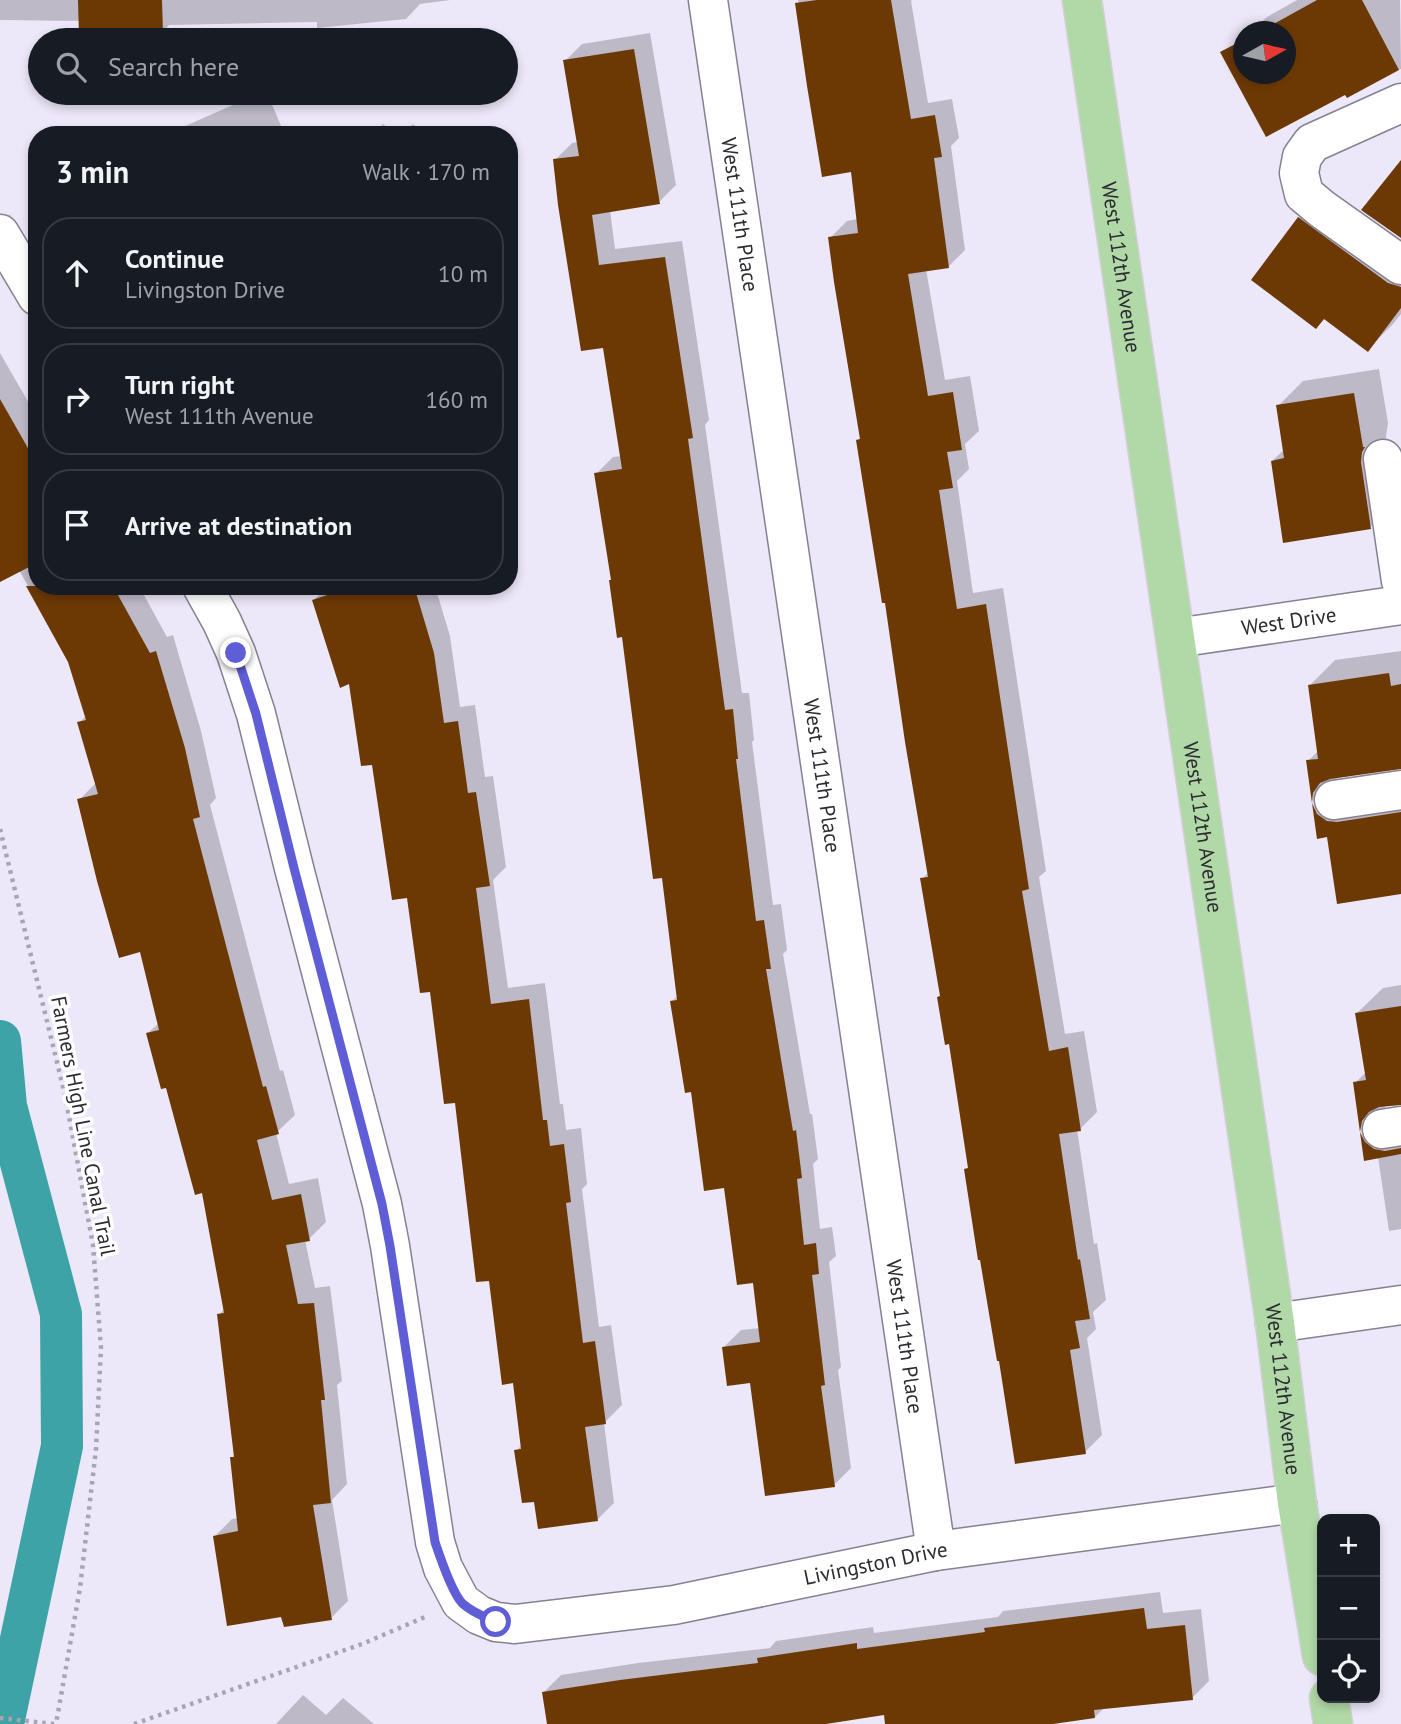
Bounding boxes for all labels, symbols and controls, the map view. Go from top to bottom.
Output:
north arrow [1233,21,1296,84]
search box [28,28,518,105]
icon: search [52,48,90,86]
text: Search here [108,50,239,83]
street label: West 111th Place [715,136,765,293]
text: 3 min [56,152,129,191]
text: Walk · 170 m [363,157,490,186]
street label: West 112th Avenue [1096,180,1147,354]
text: Continue [125,242,224,275]
icon: ahead [58,254,96,292]
text: 10 m [438,259,488,288]
text: Livingston Drive [125,275,285,304]
text: Turn right [125,368,234,401]
icon: right [58,380,96,418]
text: 160 m [426,385,488,414]
text: West 111th Avenue [125,401,314,430]
icon: arrive [58,506,96,544]
text: Arrive at destination [125,509,352,542]
street label: West Drive [1239,601,1338,641]
route end [220,637,251,668]
street label: West 111th Place [798,697,847,854]
street label: West 112th Avenue [1177,740,1229,914]
street label: Farmers High Line Canal Trail [45,994,122,1258]
street label: West 111th Place [880,1258,930,1415]
street label: West 112th Avenue [1259,1302,1307,1477]
map controls [1317,1514,1380,1703]
button: + [1317,1514,1380,1577]
street label: Livingston Drive [801,1536,949,1591]
button: − [1317,1577,1380,1640]
route start [480,1606,511,1637]
button: locate [1317,1640,1380,1703]

